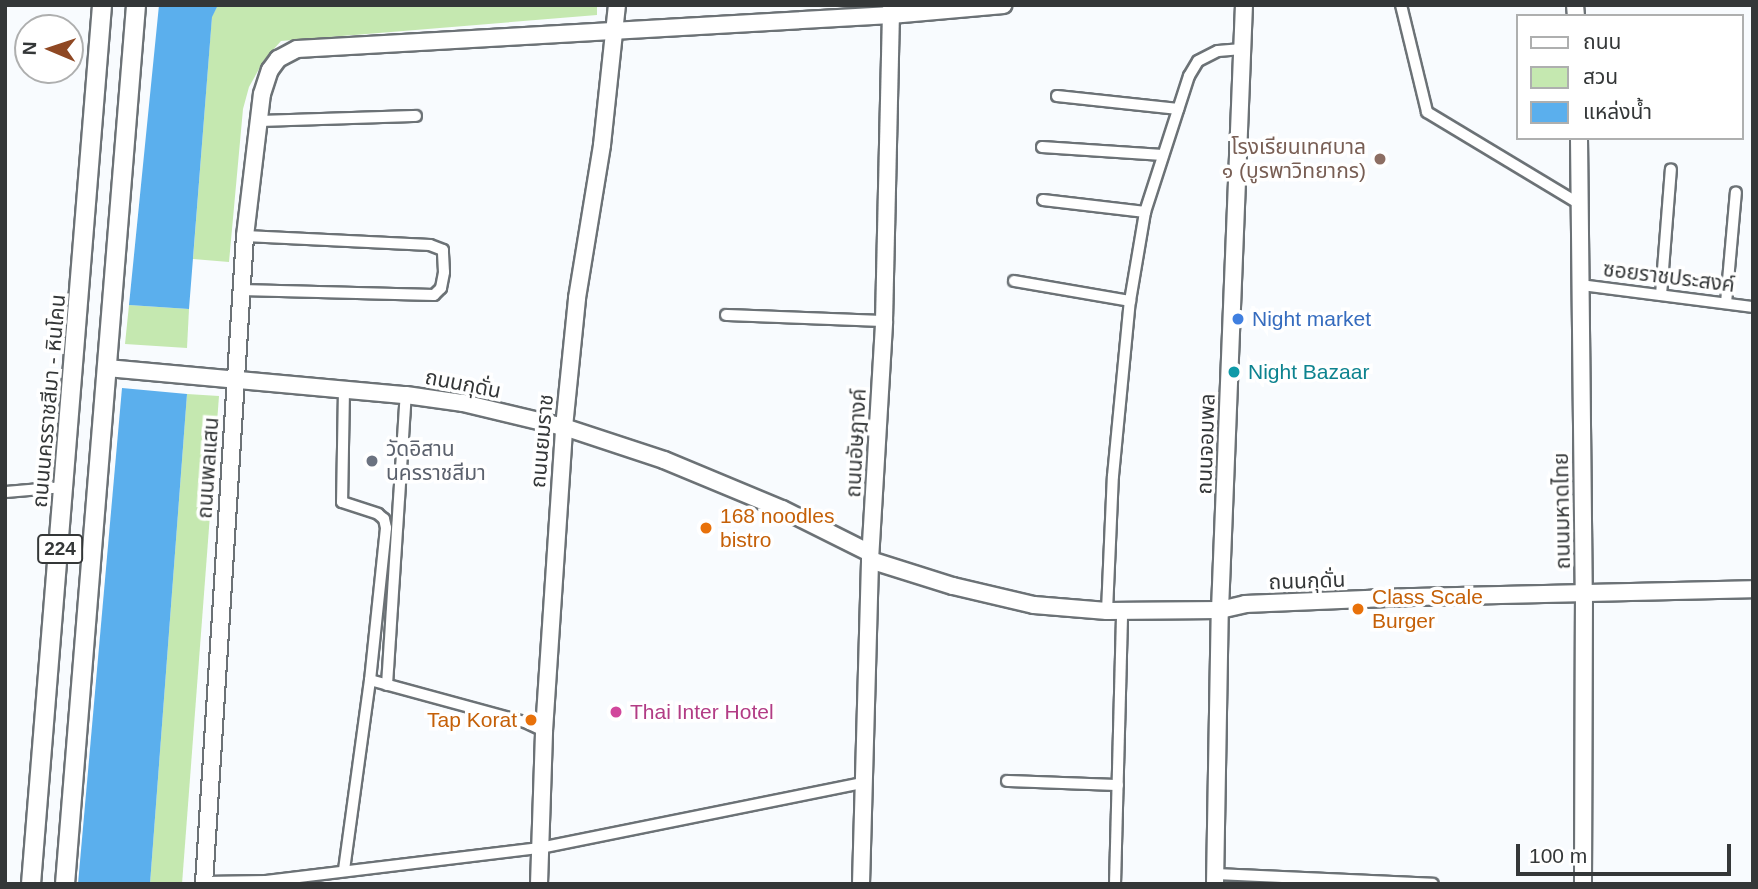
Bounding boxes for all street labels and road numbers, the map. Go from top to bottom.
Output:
street label: ซอยราชประสงค์ [1602,256,1736,298]
street label: ถนนนครราชสีมา - หินโคน [27,293,71,509]
street label: ถนนกุดั่น [423,364,503,404]
street label: ถนนอัษฎางค์ [841,388,871,498]
street label: ถนนยมราช [525,393,559,489]
street label: ถนนจอมพล [1192,393,1220,495]
street label: ถนนพลแสน [192,416,224,520]
street label: ถนนมหาดไทย [1548,452,1576,570]
road number: 224 [36,534,84,564]
street label: ถนนกุดั่น [1268,567,1346,595]

